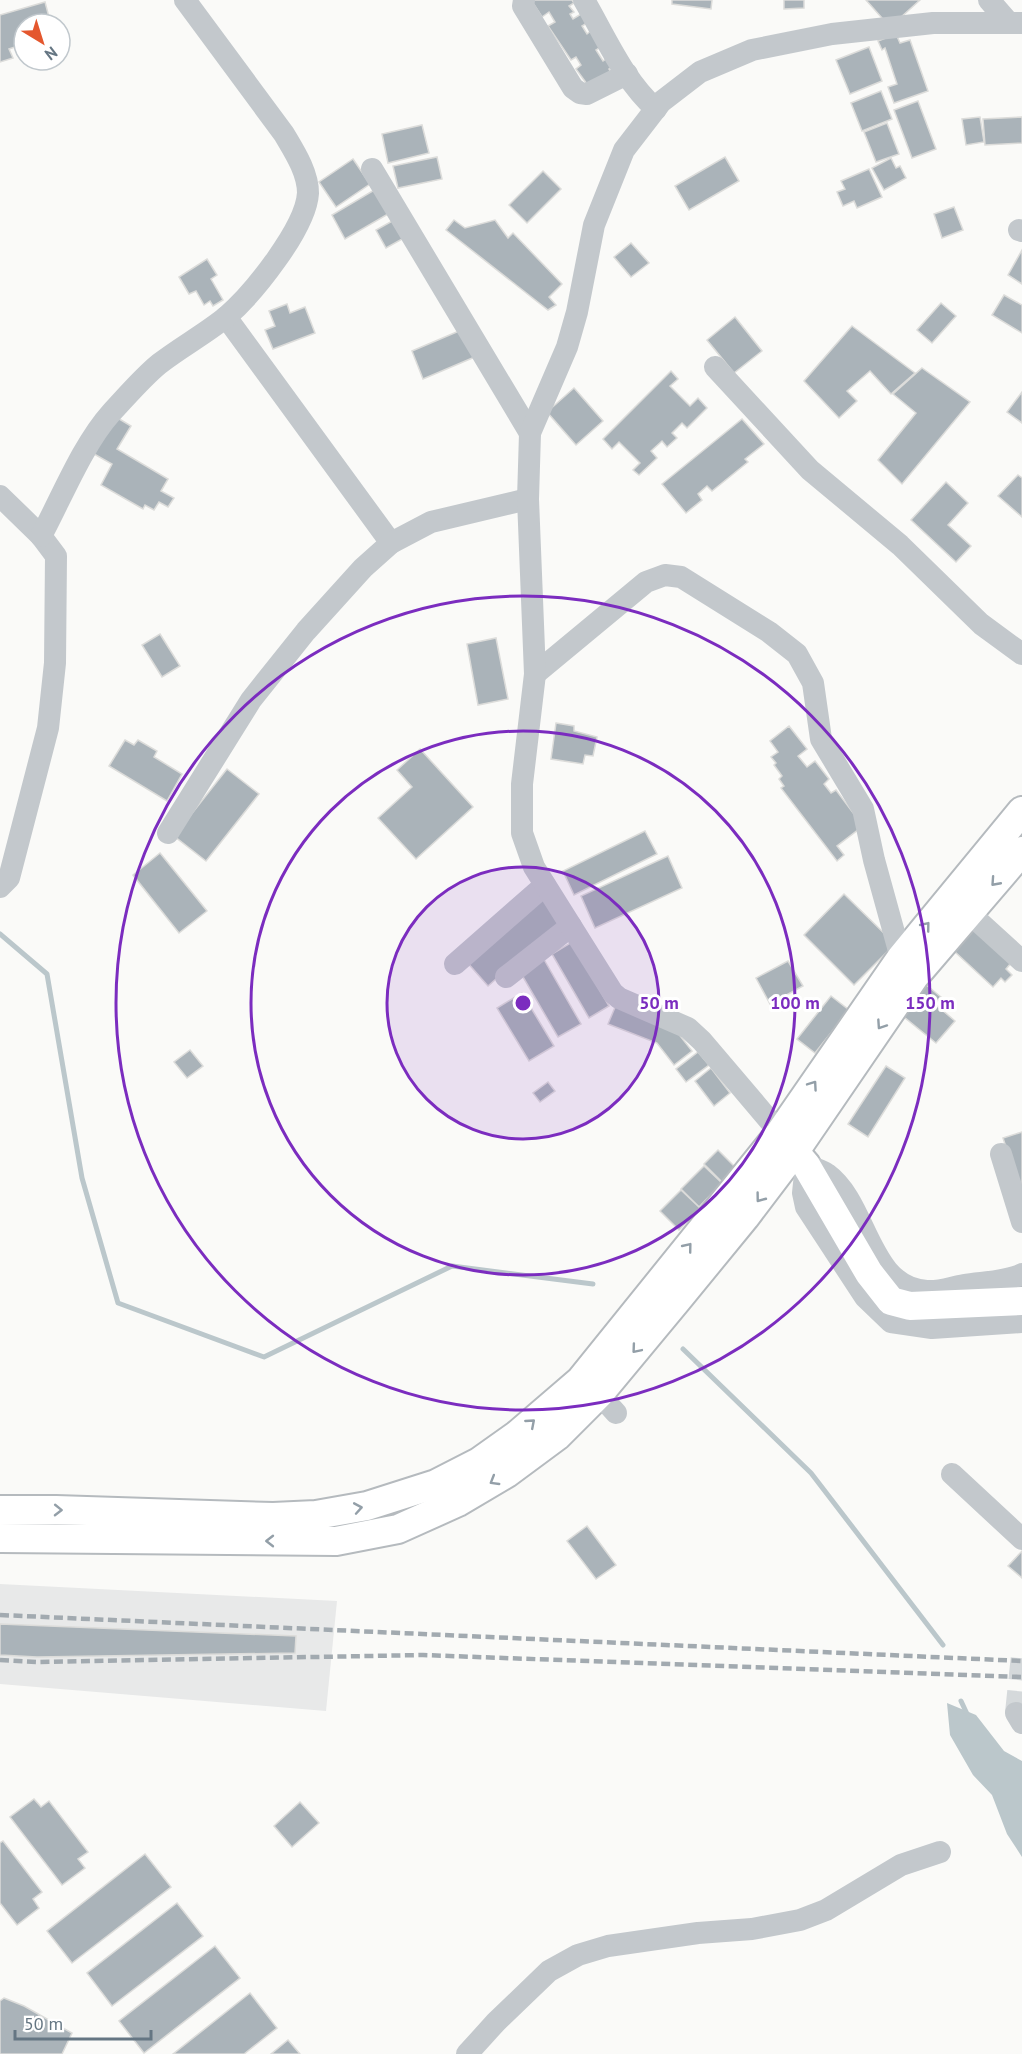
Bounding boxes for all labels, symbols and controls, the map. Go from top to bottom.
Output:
north arrow [12,12,72,72]
text: N [41,43,62,65]
one-way arrow [991,875,1002,886]
one-way arrow [919,922,930,933]
text: 50 m [639,991,679,1014]
text: 100 m [770,991,820,1014]
text: 150 m [905,991,955,1014]
centre of rings [513,993,533,1013]
one-way arrow [877,1019,888,1030]
one-way arrow [806,1081,817,1092]
one-way arrow [756,1192,767,1203]
one-way arrow [681,1243,692,1254]
one-way arrow [633,1342,644,1353]
one-way arrow [524,1419,535,1430]
one-way arrow [490,1474,500,1485]
one-way arrow [352,1502,362,1515]
one-way arrow [54,1504,63,1516]
one-way arrow [265,1535,274,1547]
scale bar [15,2003,152,2041]
text: 50 m [24,2012,63,2035]

